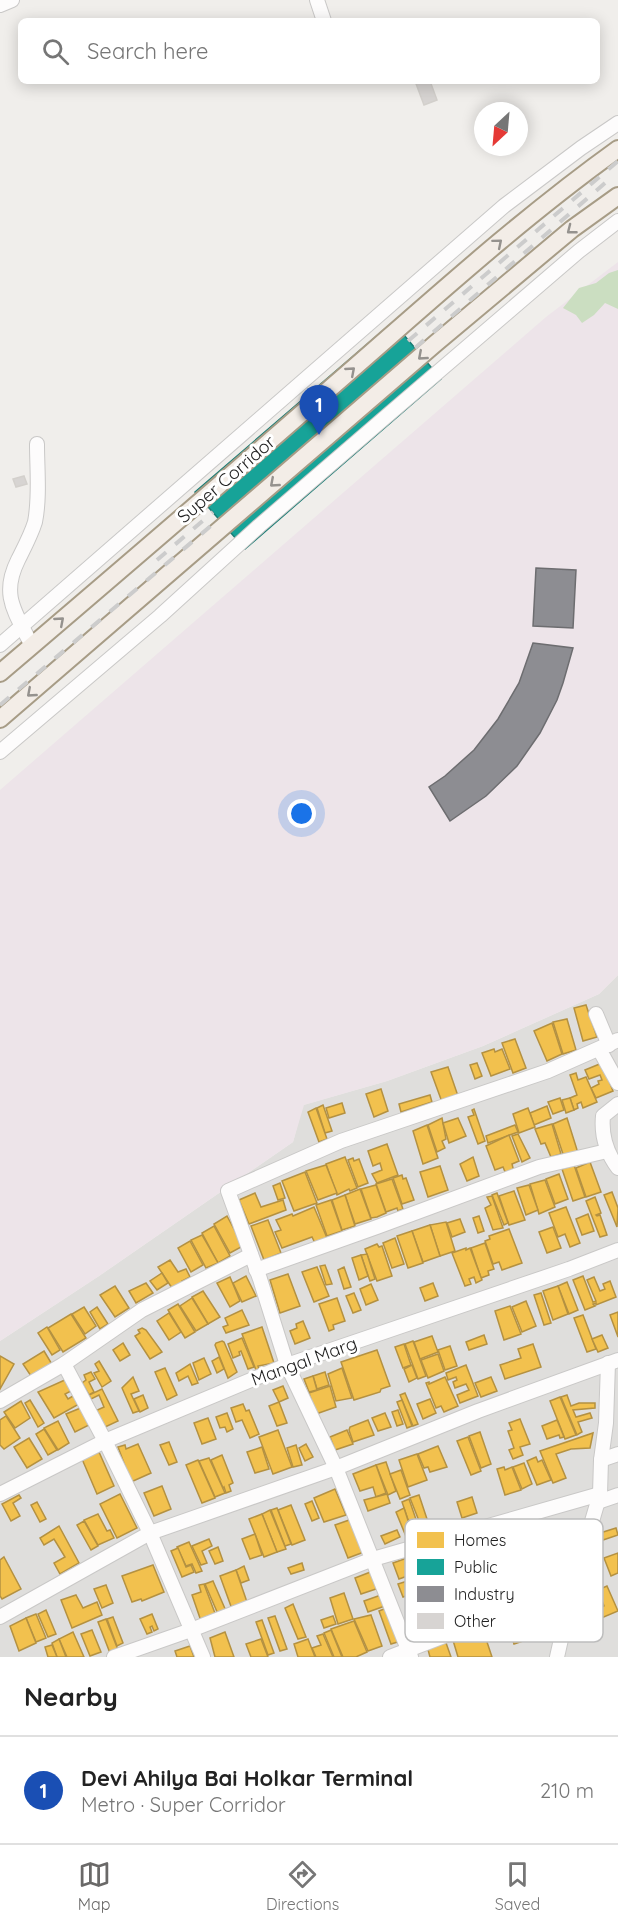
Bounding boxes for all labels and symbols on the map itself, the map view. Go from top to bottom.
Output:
north arrow [474,102,528,156]
one-way arrow [567,223,578,234]
one-way arrow [491,239,502,250]
one-way arrow [418,349,429,360]
one-way arrow [344,367,355,378]
pin: 1 [300,386,338,435]
street label: Super Corridor [172,430,280,528]
one-way arrow [270,476,281,487]
one-way arrow [53,618,64,629]
one-way arrow [27,685,38,696]
your location [287,799,316,828]
street label: Mangal Marg [248,1331,360,1391]
legend [405,1519,603,1642]
text: Homes [454,1530,506,1550]
text: Public [454,1557,498,1577]
text: Industry [454,1584,514,1604]
text: Other [454,1611,496,1631]

